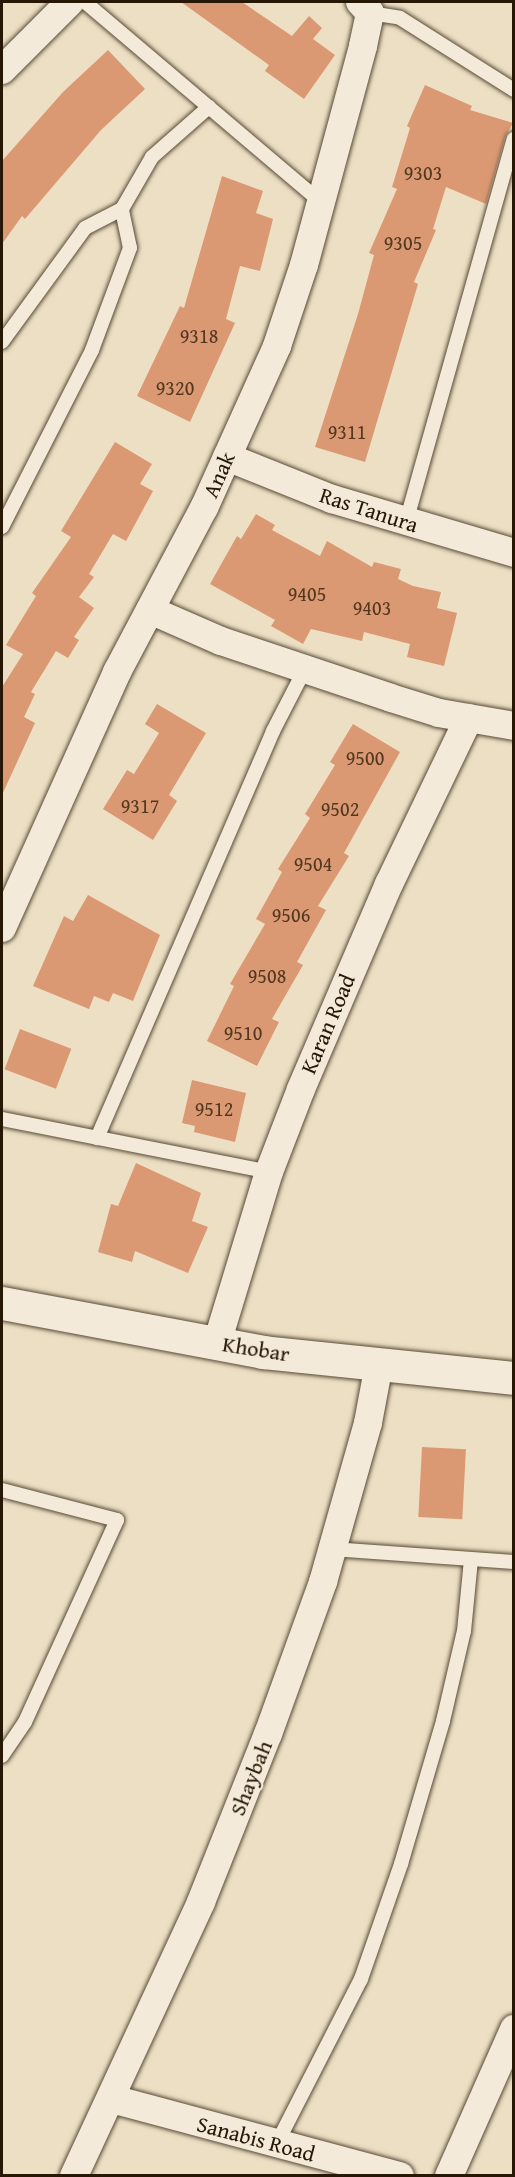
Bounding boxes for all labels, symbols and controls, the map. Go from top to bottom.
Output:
house number: 9303 [404,160,442,184]
house number: 9305 [384,230,422,254]
house number: 9318 [180,323,218,347]
house number: 9320 [156,375,194,399]
house number: 9311 [328,419,366,443]
street label: Anak [197,448,241,502]
street label: Ras Tanura [316,482,422,538]
house number: 9405 [288,581,326,605]
house number: 9403 [353,595,391,619]
house number: 9500 [346,745,384,769]
house number: 9317 [121,793,159,817]
house number: 9502 [321,796,359,820]
house number: 9504 [294,851,332,875]
house number: 9506 [272,902,310,926]
house number: 9508 [248,963,286,987]
street label: Karan Road [295,970,361,1078]
house number: 9510 [224,1020,262,1044]
house number: 9512 [195,1096,233,1120]
street label: Khobar [221,1331,291,1367]
street label: Shaybah [224,1737,278,1819]
street label: Sanabis Road [194,2111,318,2167]

